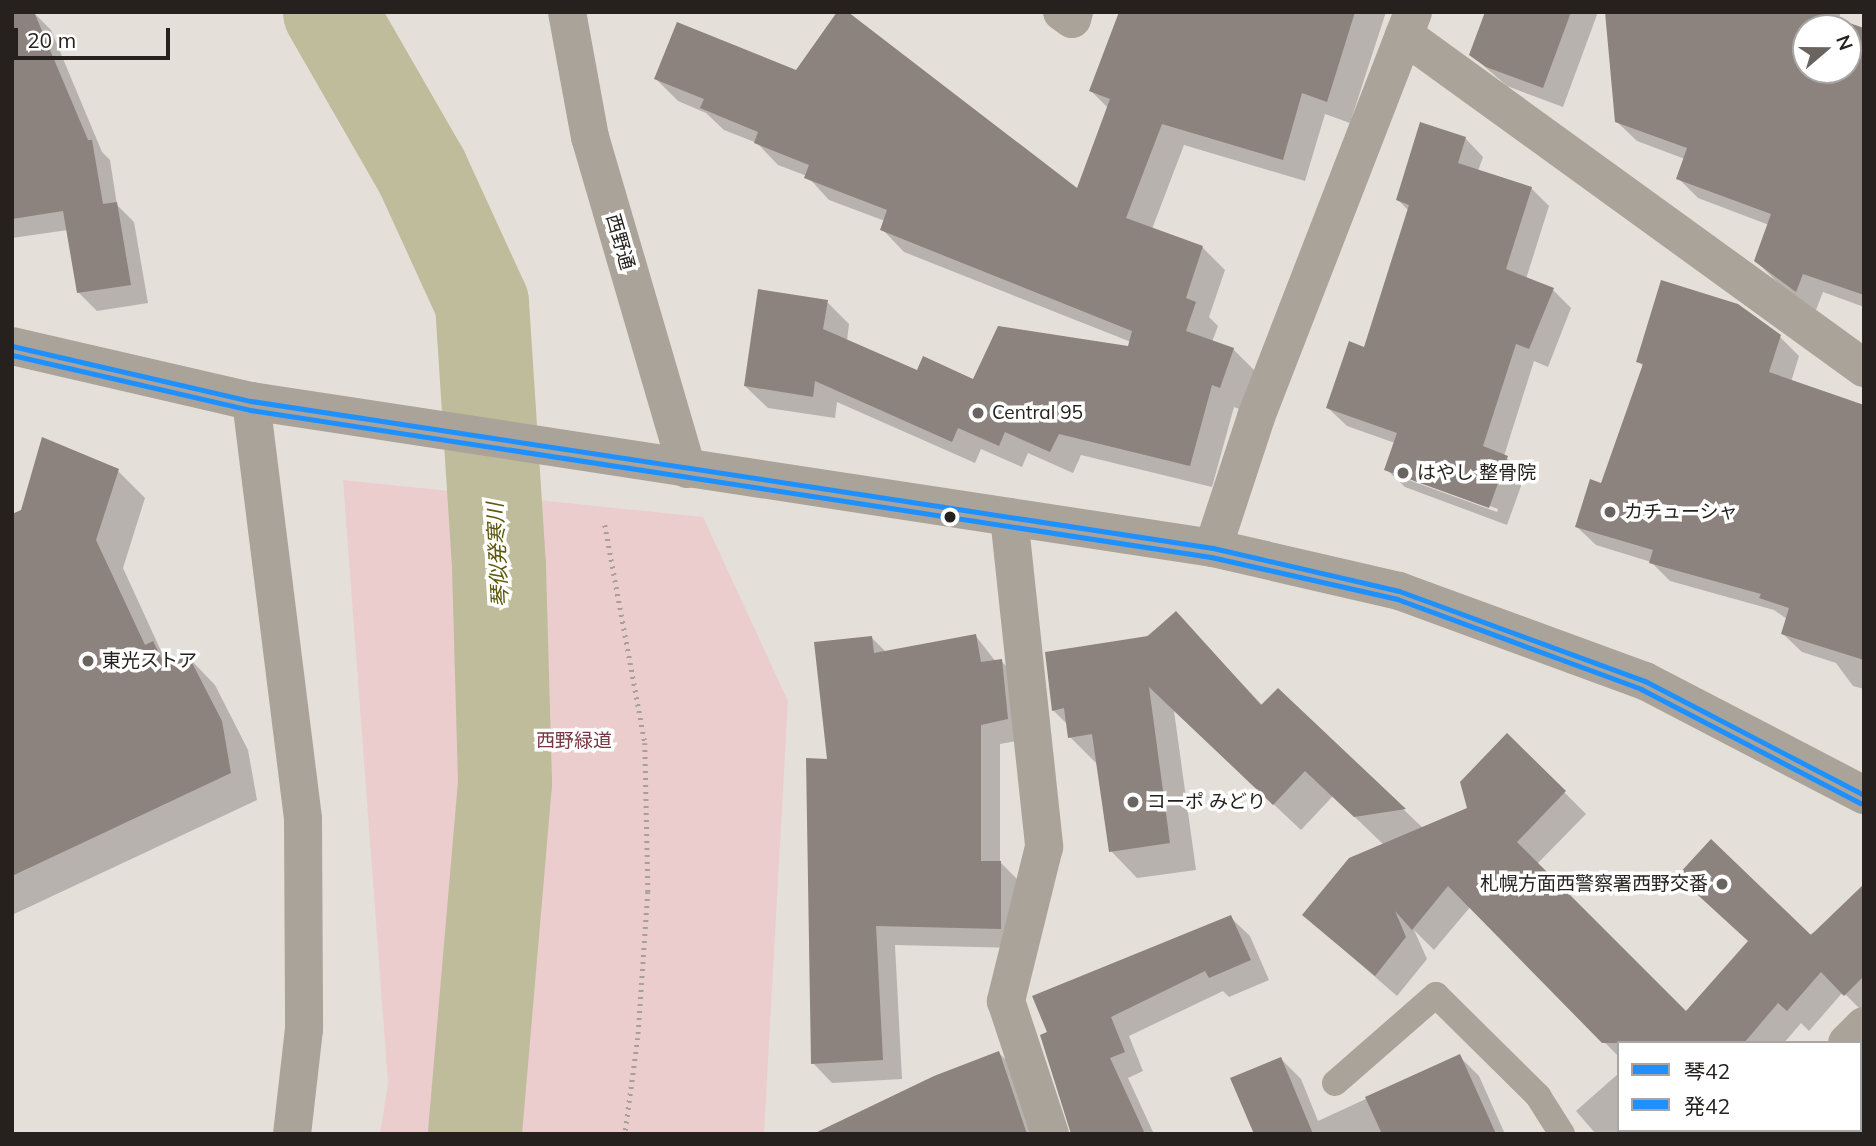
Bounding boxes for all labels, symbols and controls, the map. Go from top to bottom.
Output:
scale bar [18,14,173,58]
north arrow [1792,14,1862,84]
text: 20 m [27,27,76,53]
text: N [1831,32,1859,53]
street label: 西野通 [601,211,639,273]
place label: Central 95 [992,402,1083,424]
marker: Central 95 [970,405,986,421]
place label: はやし 整骨院 [1417,462,1536,484]
marker: はやし 整骨院 [1395,465,1411,481]
place label: カチューシャ [1624,501,1738,523]
water label: 琴似発寒川 [482,502,512,608]
marker: カチューシャ [1602,504,1618,520]
unlabelled marker [943,510,957,524]
place label: 東光ストア [102,650,197,672]
marker: 東光ストア [80,653,96,669]
park label: 西野緑道 [536,730,612,752]
place label: コーポ みどり [1147,791,1266,813]
marker: コーポ みどり [1125,794,1141,810]
place label: 札幌方面西警察署西野交番 [1480,873,1708,895]
marker: 札幌方面西警察署西野交番 [1714,876,1730,892]
legend [1617,1041,1862,1132]
text: 琴42 [1684,1058,1730,1084]
text: 発42 [1684,1093,1730,1119]

